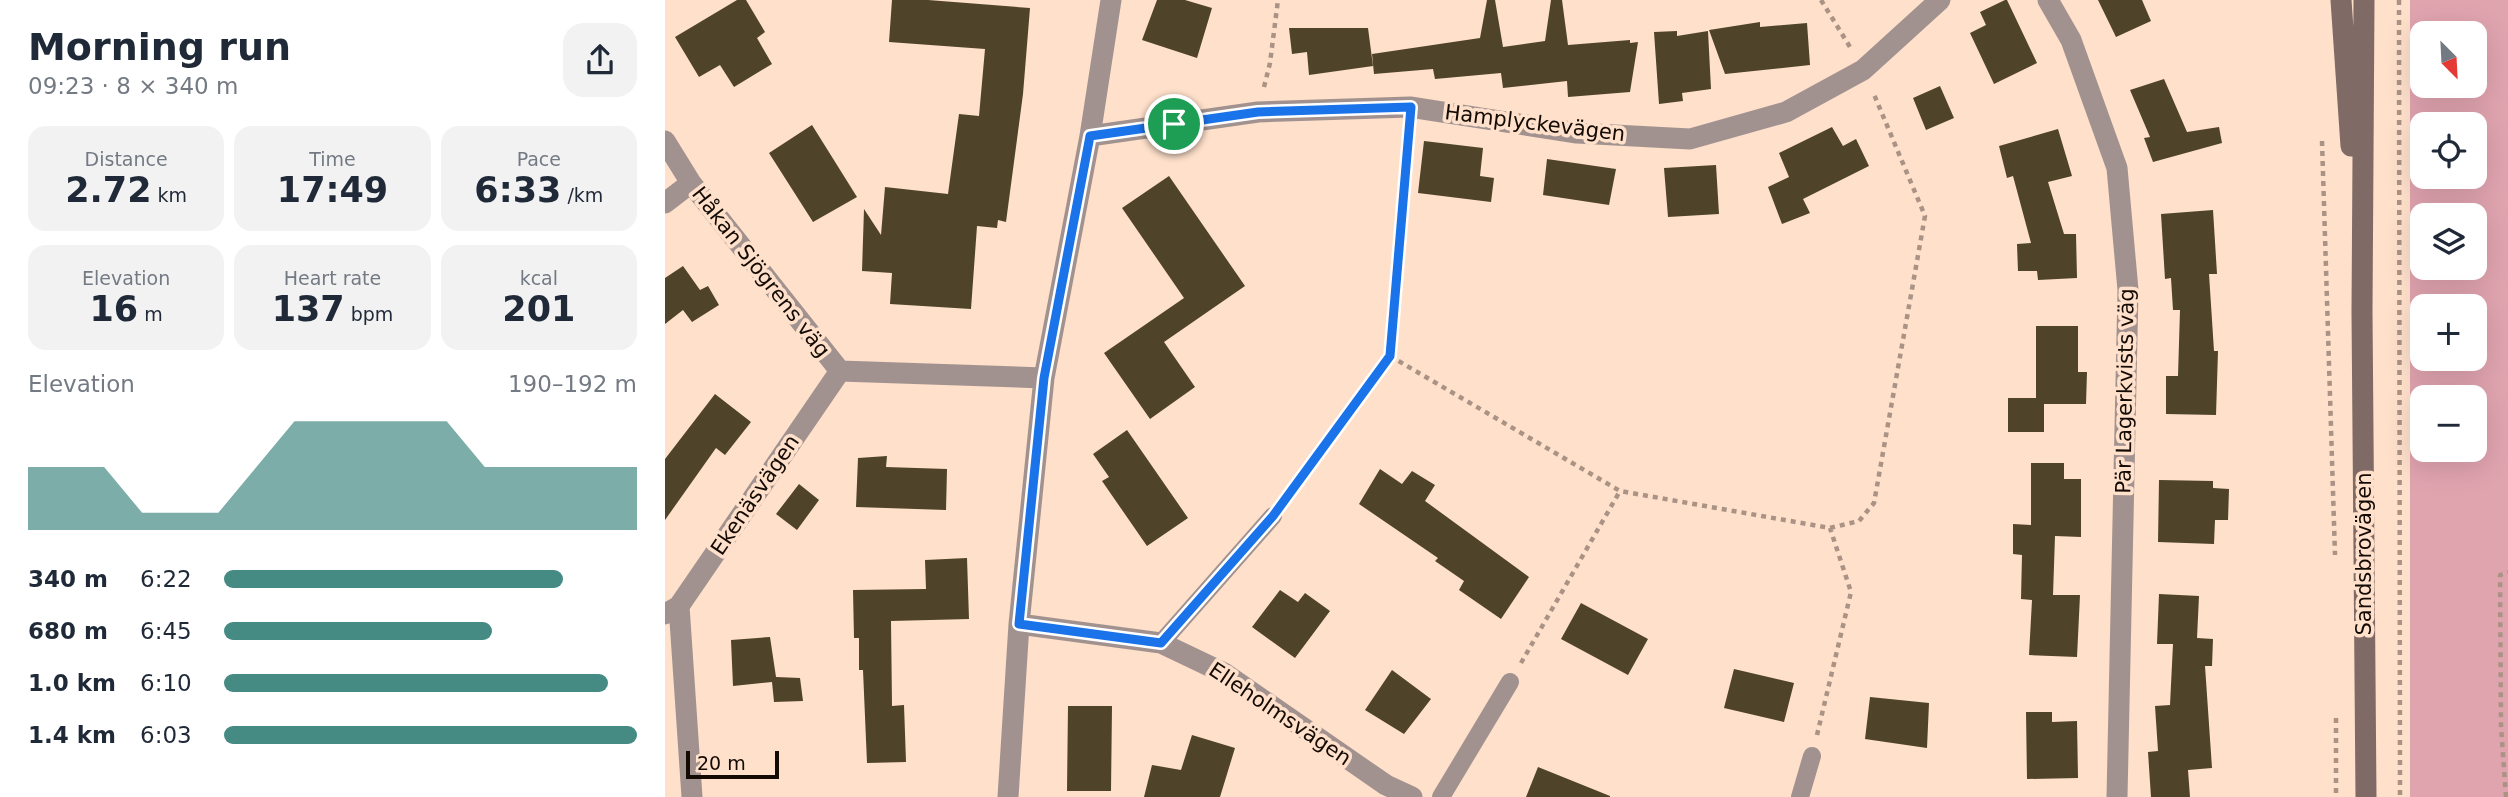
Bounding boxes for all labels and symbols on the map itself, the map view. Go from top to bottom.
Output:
north arrow [2410,21,2487,98]
pin [1144,94,1204,154]
street label: Hamplyckevägen [1443,100,1627,146]
street label: Håkan Sjögrens väg [687,182,836,362]
street label: Pär Lagerkvists väg [2111,288,2139,494]
street label: Ekenäsvägen [706,430,804,560]
street label: Sandsbrovägen [2352,473,2376,636]
street label: Elleholmsvägen [1204,658,1356,770]
scale bar [686,748,779,780]

